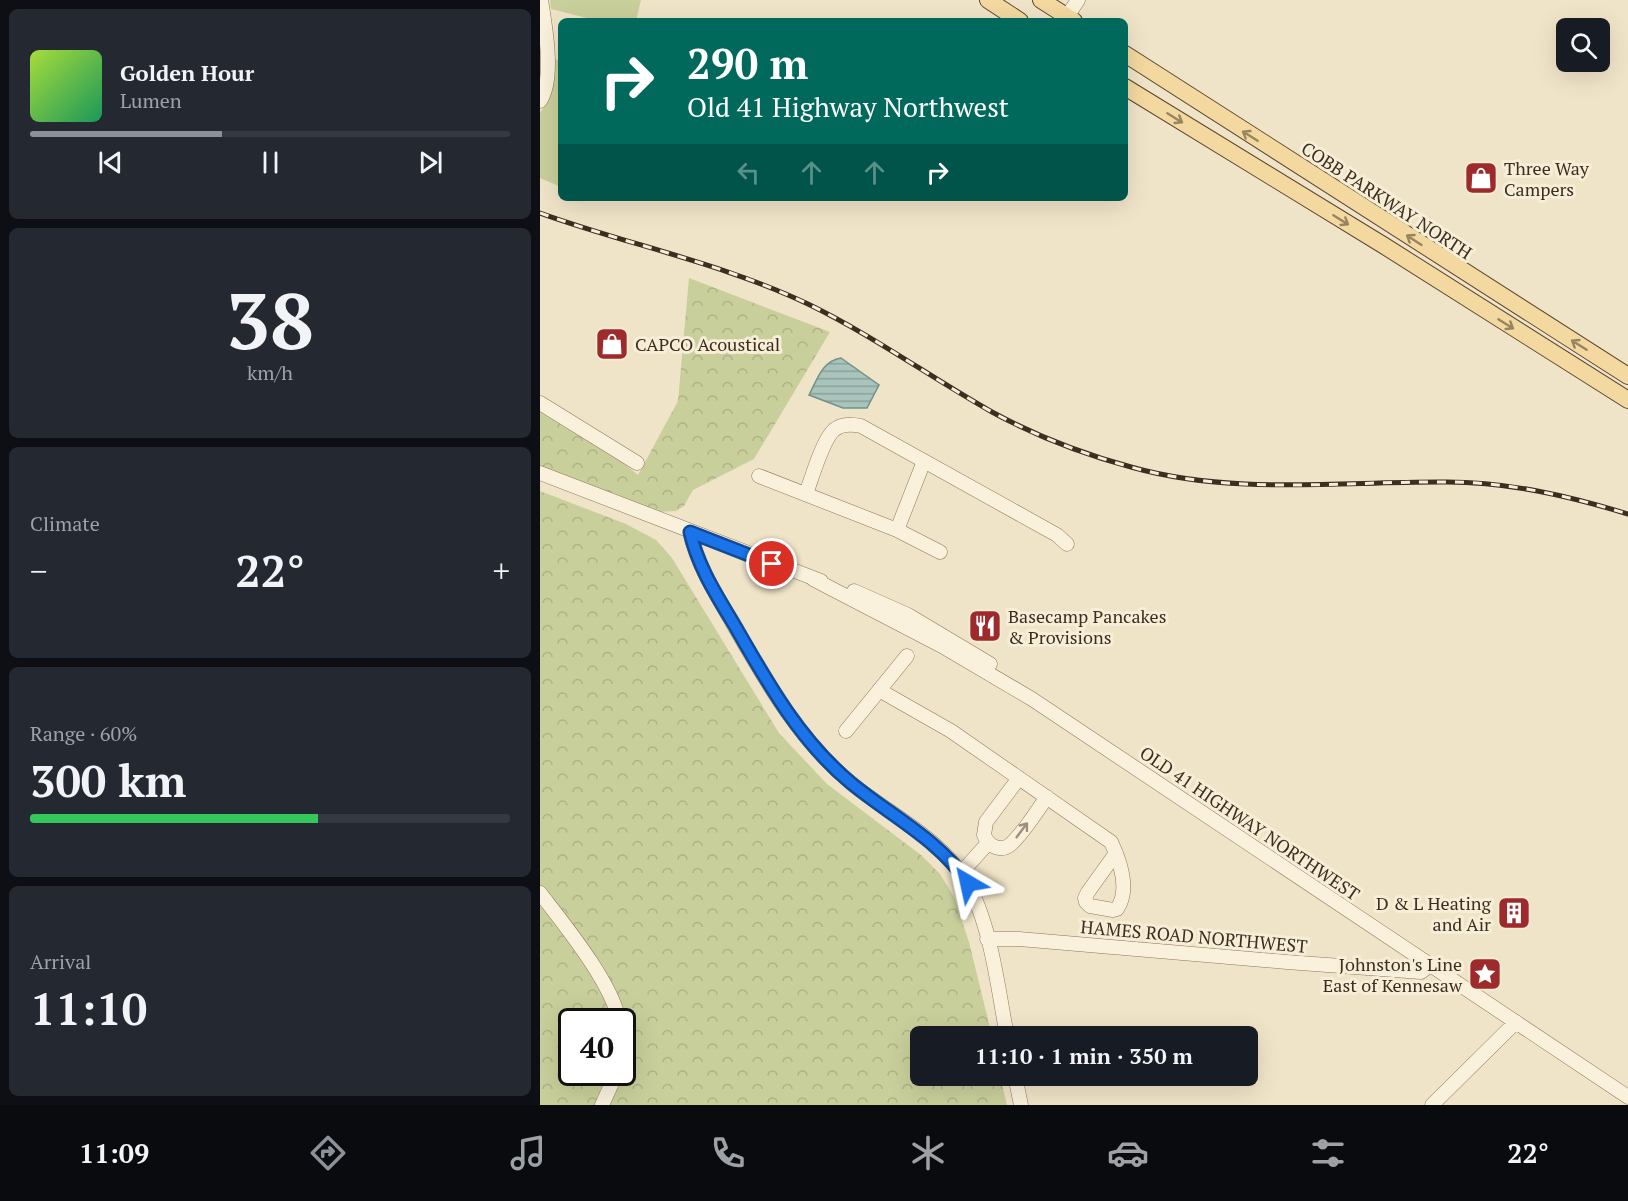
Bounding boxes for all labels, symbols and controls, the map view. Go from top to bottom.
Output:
map controls [1556,18,1610,72]
button: search [1556,18,1610,72]
text: 290 m [687,35,808,91]
icon: right [588,42,666,120]
text: Golden Hour [120,58,254,87]
text: Lumen [120,87,182,114]
text: Old 41 Highway Northwest [687,89,1009,125]
one-way arrow [1166,112,1183,124]
one-way arrow [1242,129,1259,141]
street label: COBB PARKWAY NORTH [1297,136,1477,264]
icon: previous [94,146,127,179]
icon: pause [254,146,287,179]
icon: next [414,146,447,179]
icon: left [732,156,765,189]
icon: ahead [795,156,828,189]
icon: ahead [858,156,891,189]
icon: right [921,156,954,189]
place label: Three Way Campers [1504,156,1590,201]
shop icon: Three Way Campers [1463,160,1499,196]
one-way arrow [1332,214,1349,226]
one-way arrow [1407,234,1423,246]
text: 38 [226,268,314,371]
one-way arrow [1497,318,1514,330]
shop icon: CAPCO Acoustical [594,326,630,362]
place label: CAPCO Acoustical [635,332,780,356]
one-way arrow [1570,339,1587,352]
text: km/h [247,359,293,386]
text: Climate [30,510,100,537]
pin [746,538,797,589]
text: 22° [235,540,305,600]
icon: arrive [755,547,788,580]
text: − [30,549,48,592]
text: + [492,549,510,592]
place label: Basecamp Pancakes & Provisions [1008,604,1166,649]
restaurant icon: Basecamp Pancakes & Provisions [967,608,1003,644]
text: Range · 60% [30,720,137,747]
street label: OLD 41 HIGHWAY NORTHWEST [1136,740,1364,906]
text: 300 km [30,750,186,810]
one-way arrow [1015,822,1028,838]
position arrow [936,851,1000,915]
place label: D & L Heating and Air [1376,891,1492,936]
building icon: D & L Heating and Air [1496,895,1532,931]
street label: HAMES ROAD NORTHWEST [1080,914,1308,958]
text: Arrival [30,948,91,975]
place label: Johnston's Line East of Kennesaw [1323,952,1463,997]
place icon: Johnston's Line East of Kennesaw [1467,956,1503,992]
text: 11:10 [30,978,147,1038]
speed limit sign: 40 [558,1008,636,1086]
text: 11:10 · 1 min · 350 m [975,1041,1193,1070]
icon: directions [307,1132,349,1174]
icon: music [507,1132,549,1174]
icon: phone [707,1132,749,1174]
icon: climate [907,1132,949,1174]
icon: car [1107,1132,1149,1174]
icon: filters [1307,1132,1349,1174]
text: 11:09 [79,1135,149,1171]
text: 22° [1507,1135,1549,1171]

